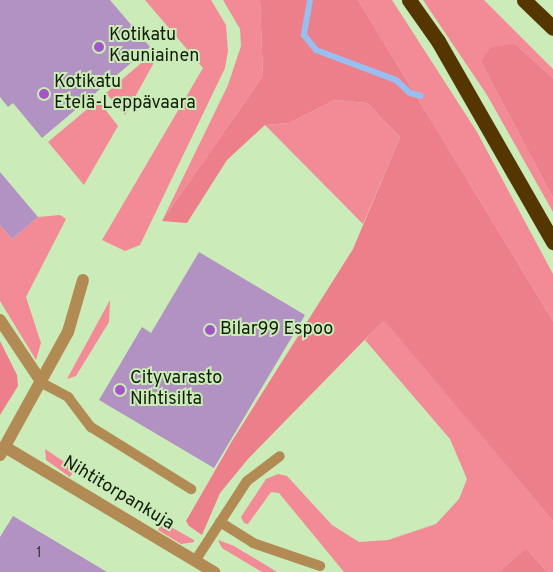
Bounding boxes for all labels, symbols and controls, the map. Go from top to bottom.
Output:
place label: Kotikatu Kauniainen [109,26,199,68]
marker: Kotikatu Kauniainen [93,41,105,53]
place label: Kotikatu Etelä-Leppävaara [54,73,196,116]
marker: Kotikatu Etelä-Leppävaara [38,88,50,100]
place label: Bilar99 Espoo [220,319,333,341]
marker: Bilar99 Espoo [204,324,216,336]
place label: Cityvarasto Nihtisilta [130,369,222,412]
marker: Cityvarasto Nihtisilta [114,384,126,396]
street label: Nihtitorpankuja [58,452,178,536]
house number: 1 [36,545,42,563]

